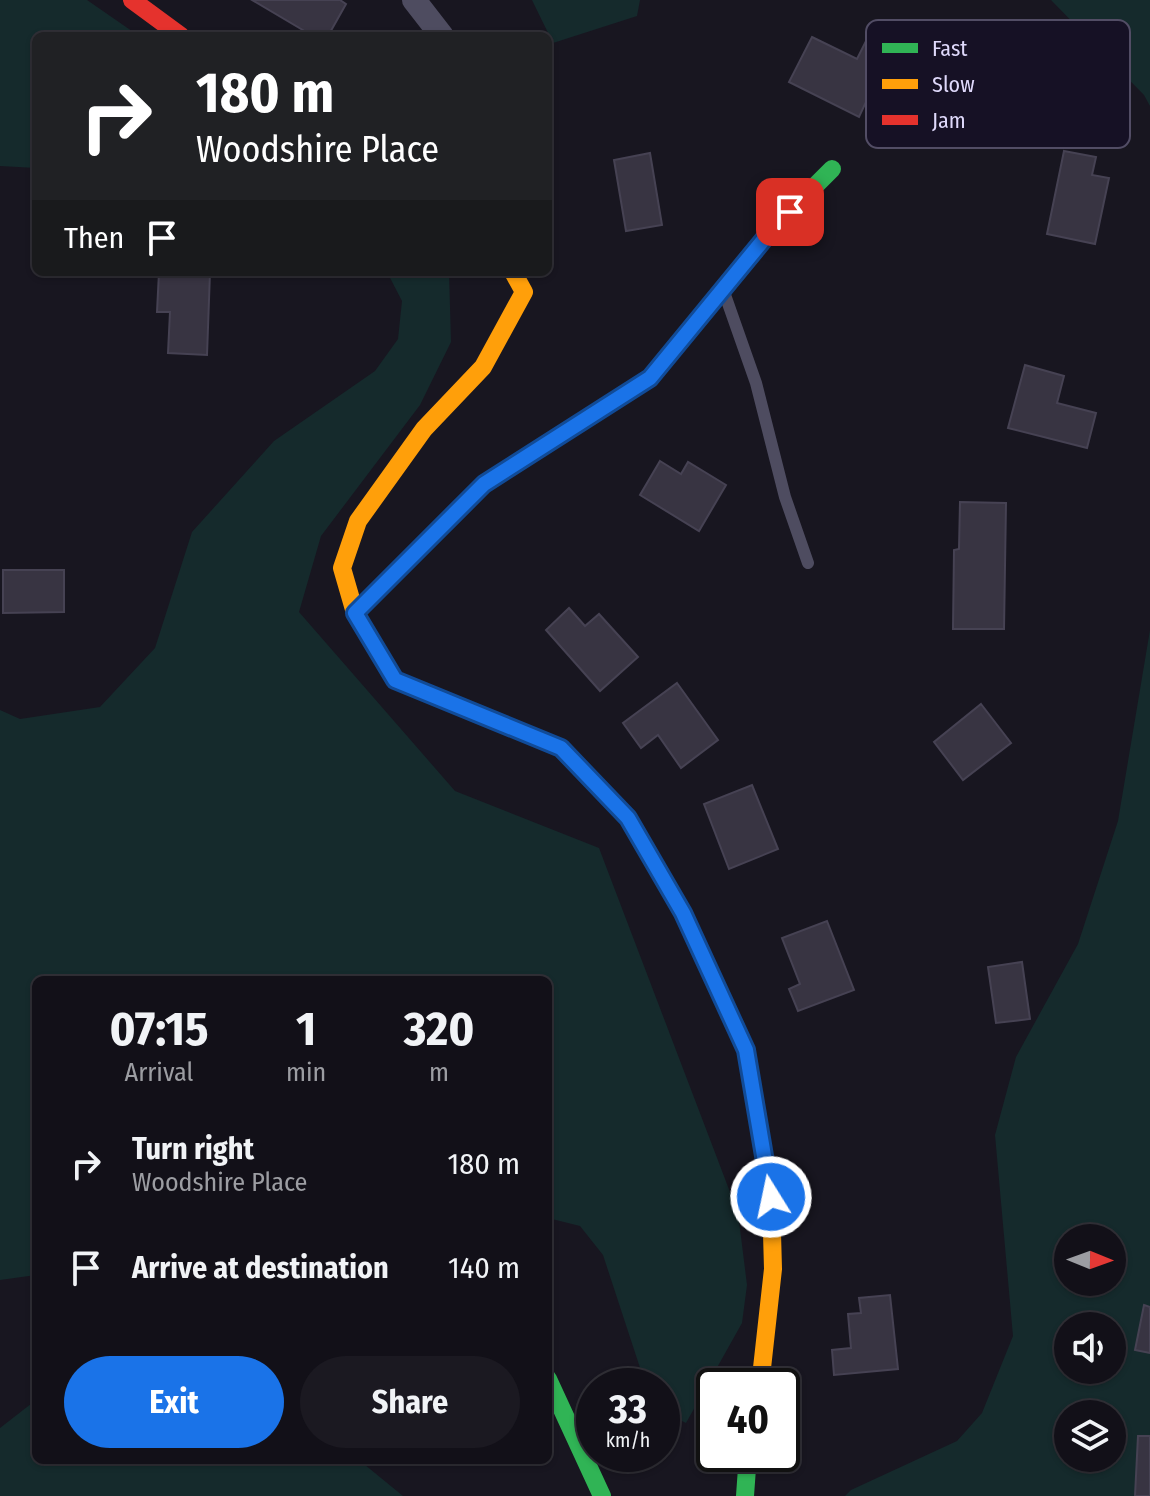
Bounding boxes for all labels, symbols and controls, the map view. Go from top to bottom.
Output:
legend [866,20,1130,148]
text: Fast [932,35,968,62]
text: 180 m [196,60,334,127]
icon: right [64,64,168,168]
text: Slow [932,71,975,98]
text: Jam [932,107,966,134]
text: Woodshire Place [196,128,439,172]
pin [756,178,824,246]
icon: arrive [768,190,812,234]
icon: arrive [140,216,184,260]
text: Then [64,220,124,256]
text: 07:15 [109,1000,209,1058]
text: 1 [296,1000,316,1058]
text: 320 [404,1000,475,1058]
text: Arrival [125,1057,193,1088]
text: min [286,1057,326,1088]
text: m [429,1057,449,1088]
text: Turn right [132,1131,254,1167]
icon: right [64,1142,108,1186]
text: 180 m [448,1146,520,1182]
position arrow [729,1155,813,1239]
text: Woodshire Place [132,1167,307,1198]
north arrow [1054,1224,1126,1296]
map controls [1054,1224,1126,1472]
icon: arrive [64,1246,108,1290]
text: Arrive at destination [132,1250,389,1286]
text: 140 m [448,1250,520,1286]
button: sound [1054,1312,1126,1384]
button: Exit [64,1356,284,1448]
button: Share [300,1356,520,1448]
speed limit sign: 40 [696,1368,800,1472]
text: 33 [609,1386,647,1434]
button: layers [1054,1400,1126,1472]
text: km/h [606,1428,650,1452]

